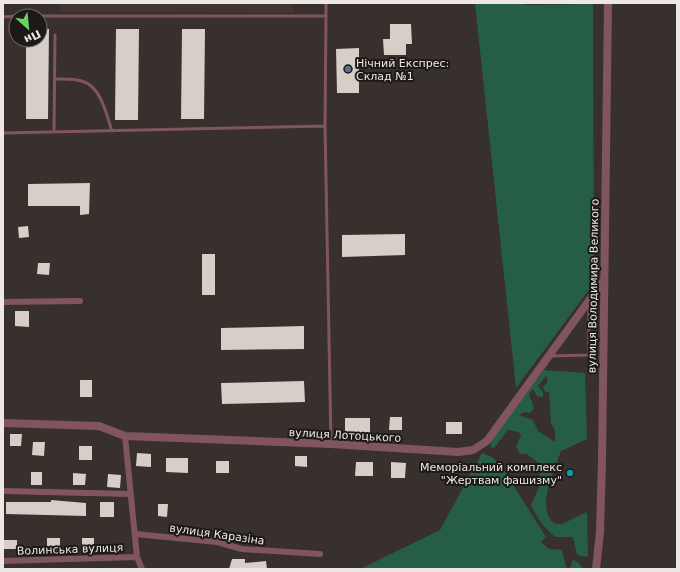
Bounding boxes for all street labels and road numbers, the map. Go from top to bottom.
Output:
street label: вулиця Володимира Великого [585,198,602,373]
street label: вулиця Лотоцького [288,426,402,445]
street label: вулиця Каразіна [169,521,265,548]
street label: Волинська вулиця [17,541,123,558]

